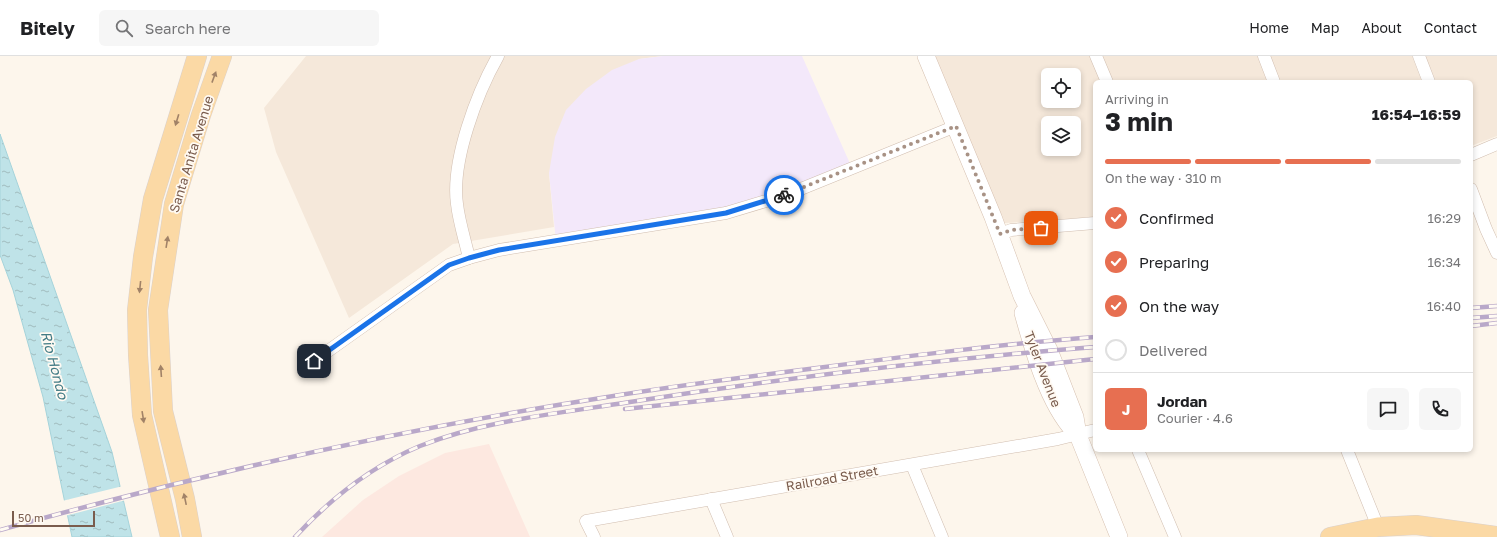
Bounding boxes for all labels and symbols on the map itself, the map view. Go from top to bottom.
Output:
one-way arrow [212,71,218,83]
street label: Santa Anita Avenue [166,94,216,214]
one-way arrow [174,114,180,126]
courier [764,175,804,215]
pin [1024,211,1058,245]
one-way arrow [164,236,170,248]
one-way arrow [136,281,143,293]
water label: Rio Hondo [38,329,73,402]
street label: Tyler Avenue [1021,329,1065,409]
pin [297,344,331,378]
one-way arrow [157,365,164,377]
one-way arrow [140,411,146,423]
street label: Railroad Street [785,462,879,494]
one-way arrow [181,493,187,505]
scale bar [12,509,95,528]

